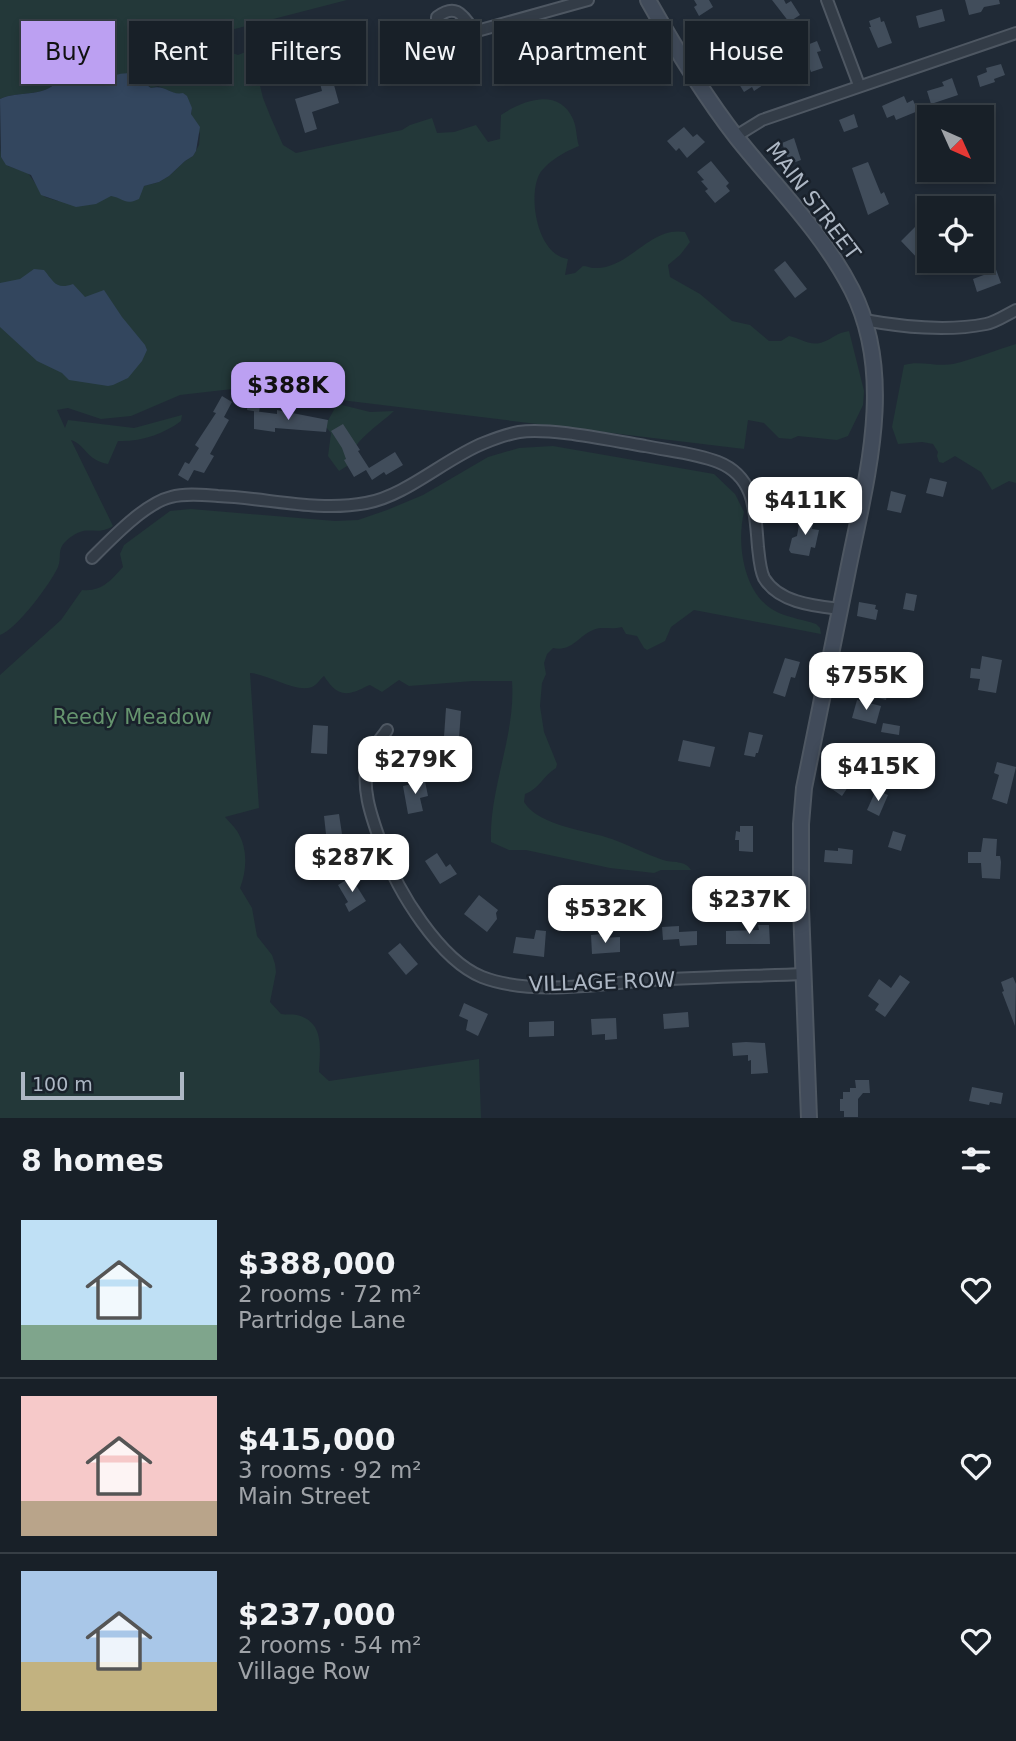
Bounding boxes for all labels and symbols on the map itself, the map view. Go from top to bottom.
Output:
north arrow [917,105,994,182]
street label: MAIN STREET [761,137,865,265]
pin: $388K [239,362,337,422]
pin: $411K [756,477,854,537]
pin: $755K [817,652,915,712]
park label: Reedy Meadow [52,705,212,729]
pin: $279K [366,736,464,796]
pin: $415K [829,744,927,803]
pin: $287K [303,834,401,894]
pin: $237K [700,876,798,936]
pin: $532K [556,886,654,945]
street label: VILLAGE ROW [528,967,676,997]
scale bar [21,1069,184,1101]

